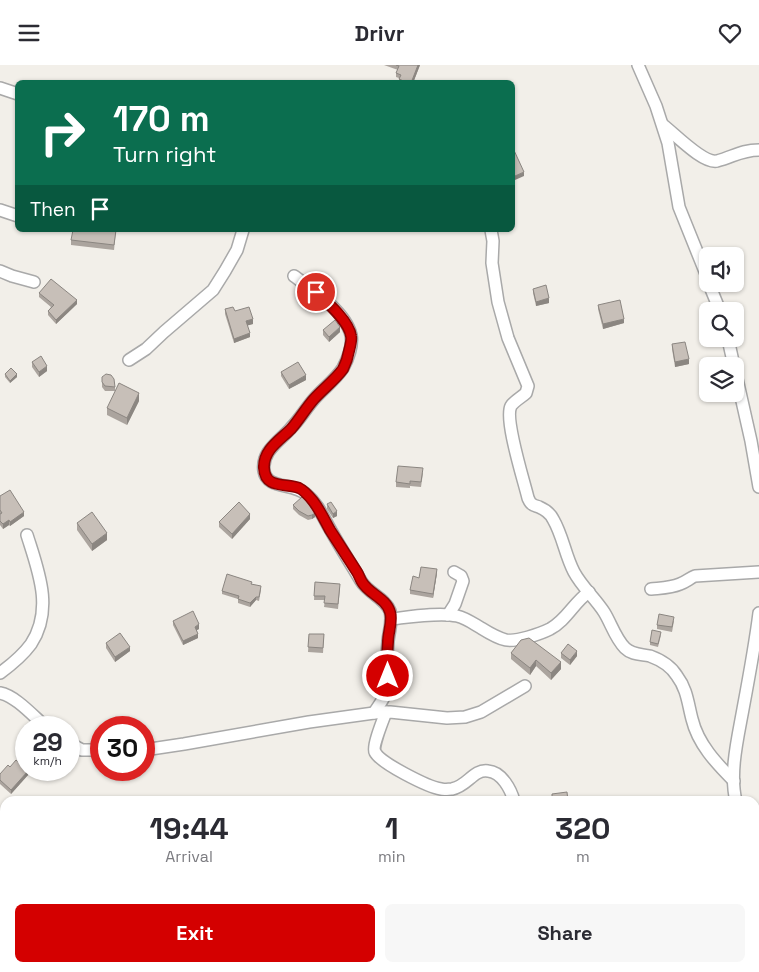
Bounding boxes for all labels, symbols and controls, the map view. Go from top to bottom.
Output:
icon: menu [15,19,43,47]
text: Drivr [355,19,404,47]
icon: heart [716,19,744,47]
text: 170 m [113,97,210,141]
icon: right [30,100,95,165]
text: Turn right [113,140,216,168]
icon: arrive [86,195,114,223]
text: Then [30,197,76,222]
map controls [699,247,744,402]
button: sound [699,247,744,292]
pin [295,271,337,313]
icon: arrive [302,278,330,306]
button: search [699,302,744,347]
button: layers [699,357,744,402]
position arrow [361,649,413,701]
speed limit sign: 30 [90,716,155,781]
text: 29 [32,726,63,758]
text: km/h [33,753,62,769]
text: 19:44 [149,809,229,848]
text: 1 [385,809,399,848]
text: 320 [555,809,611,848]
text: Arrival [165,846,213,867]
text: min [378,846,406,867]
text: m [576,846,590,867]
button: Exit [15,904,375,962]
button: Share [385,904,745,962]

